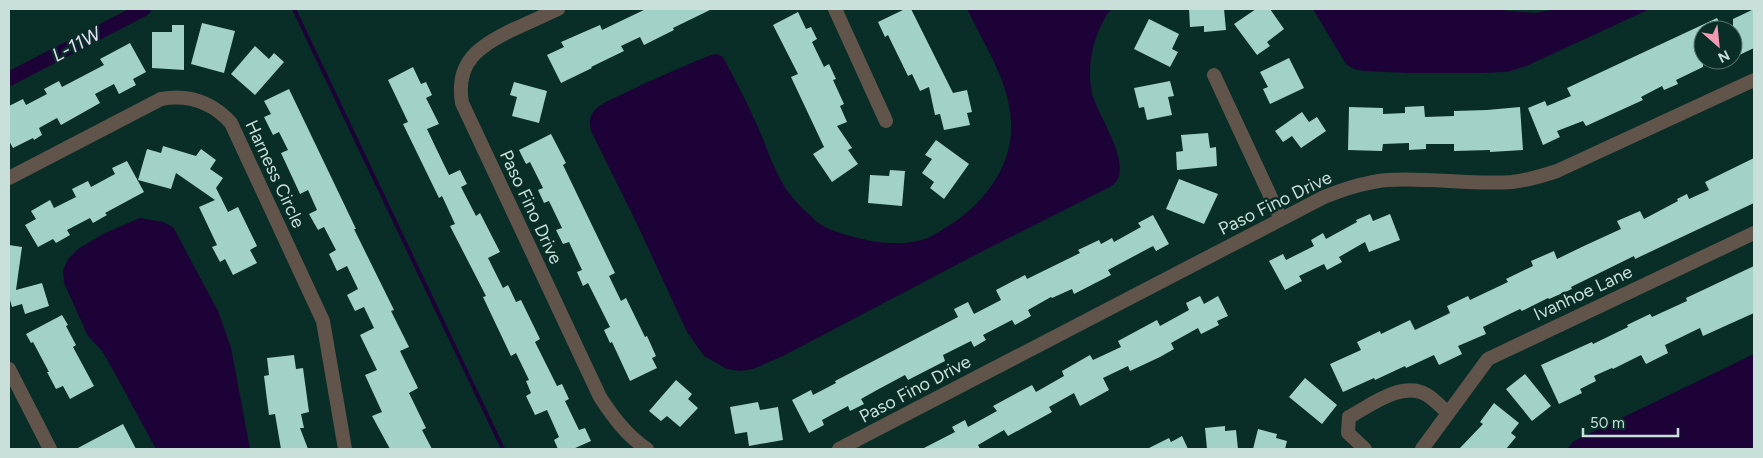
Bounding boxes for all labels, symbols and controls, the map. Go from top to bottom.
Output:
north arrow [1693,20,1743,70]
water label: L-11W [48,21,106,67]
text: N [1715,46,1732,66]
street label: Harness Circle [240,116,310,232]
street label: Paso Fino Drive [495,147,567,268]
street label: Paso Fino Drive [1215,166,1335,240]
street label: Ivanhoe Lane [1530,260,1636,325]
street label: Paso Fino Drive [855,350,975,428]
scale bar [1583,406,1678,438]
text: 50 m [1590,414,1625,432]

